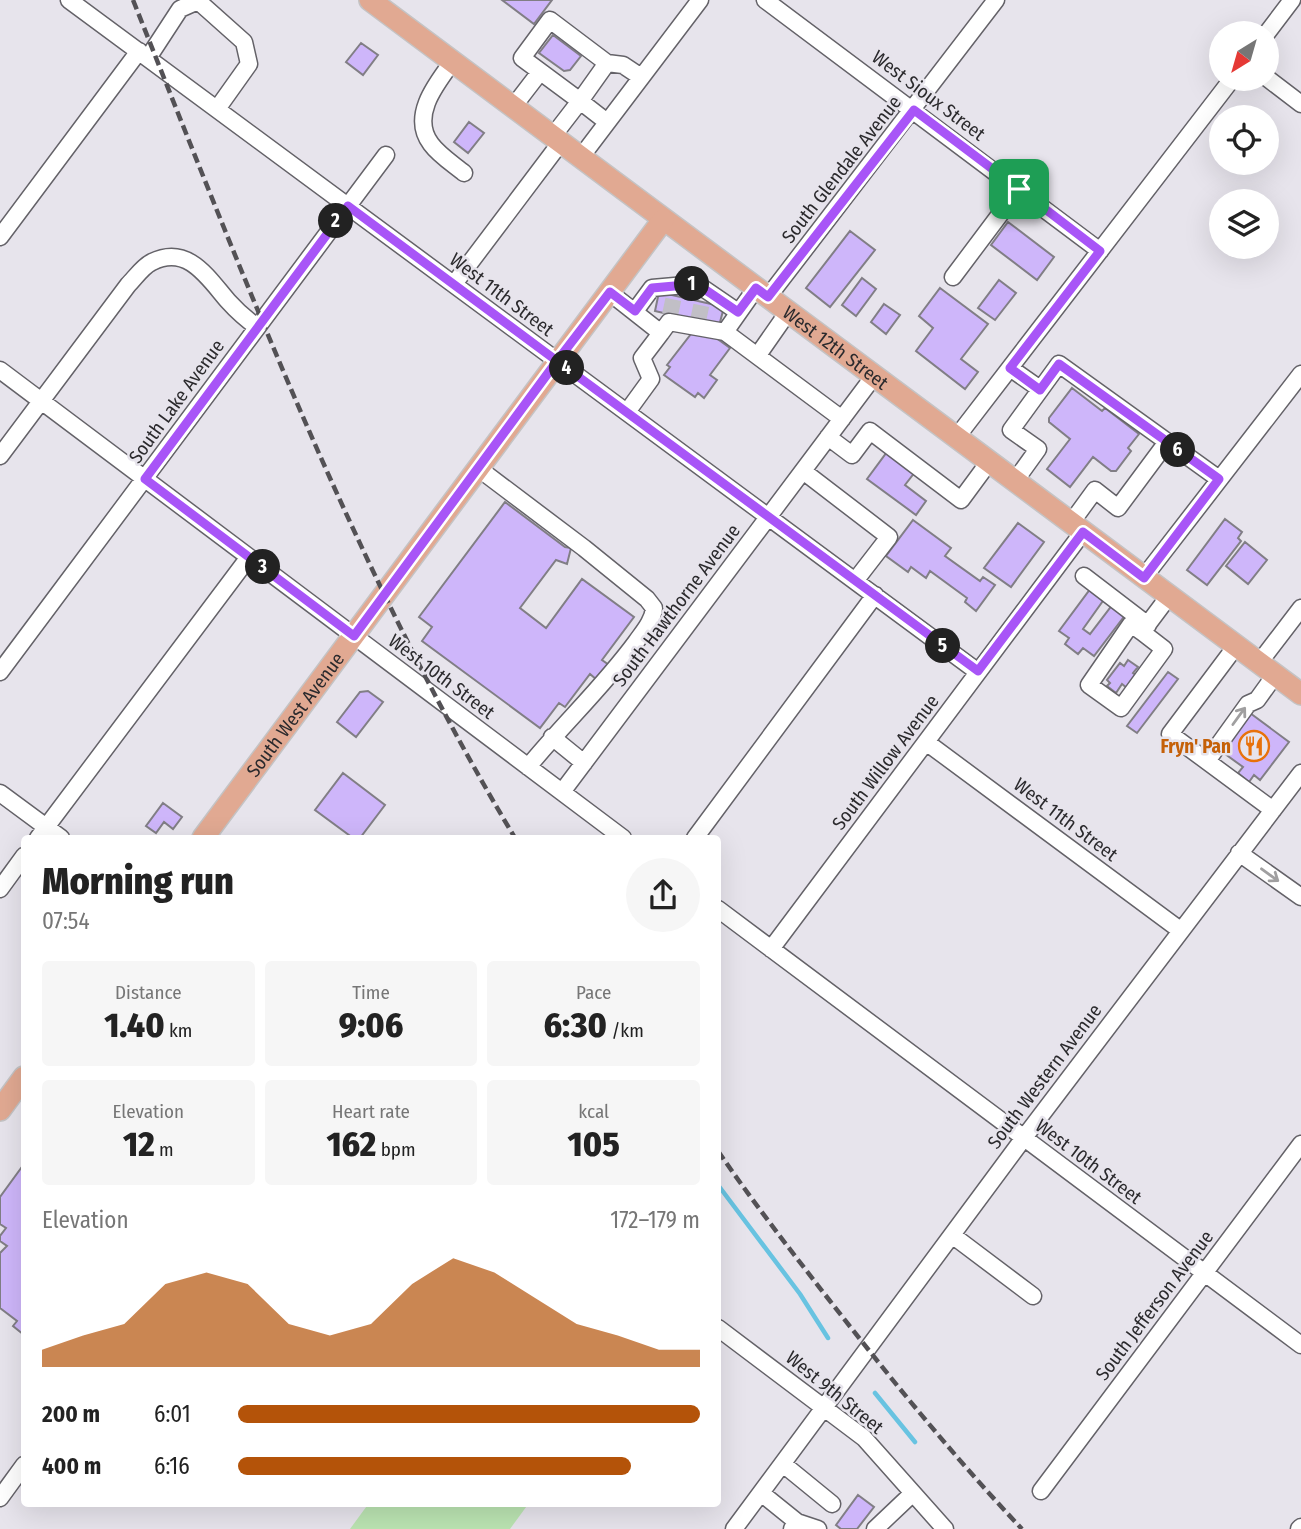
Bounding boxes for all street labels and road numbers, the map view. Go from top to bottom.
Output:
street label: West Sioux Street [868,45,991,146]
street label: South Glendale Avenue [777,91,906,247]
street label: West 11th Street [445,248,559,341]
street label: West 12th Street [778,301,893,395]
street label: South Lake Avenue [124,335,229,468]
street label: South Hawthorne Avenue [608,520,745,691]
street label: West 10th Street [384,629,500,724]
street label: South West Avenue [242,648,349,782]
street label: South Willow Avenue [827,690,944,834]
street label: West 11th Street [1009,773,1123,866]
street label: South Western Avenue [983,999,1106,1153]
street label: West 10th Street [1031,1114,1147,1209]
street label: South Jefferson Avenue [1091,1226,1218,1385]
street label: West 9th Street [781,1346,889,1439]

